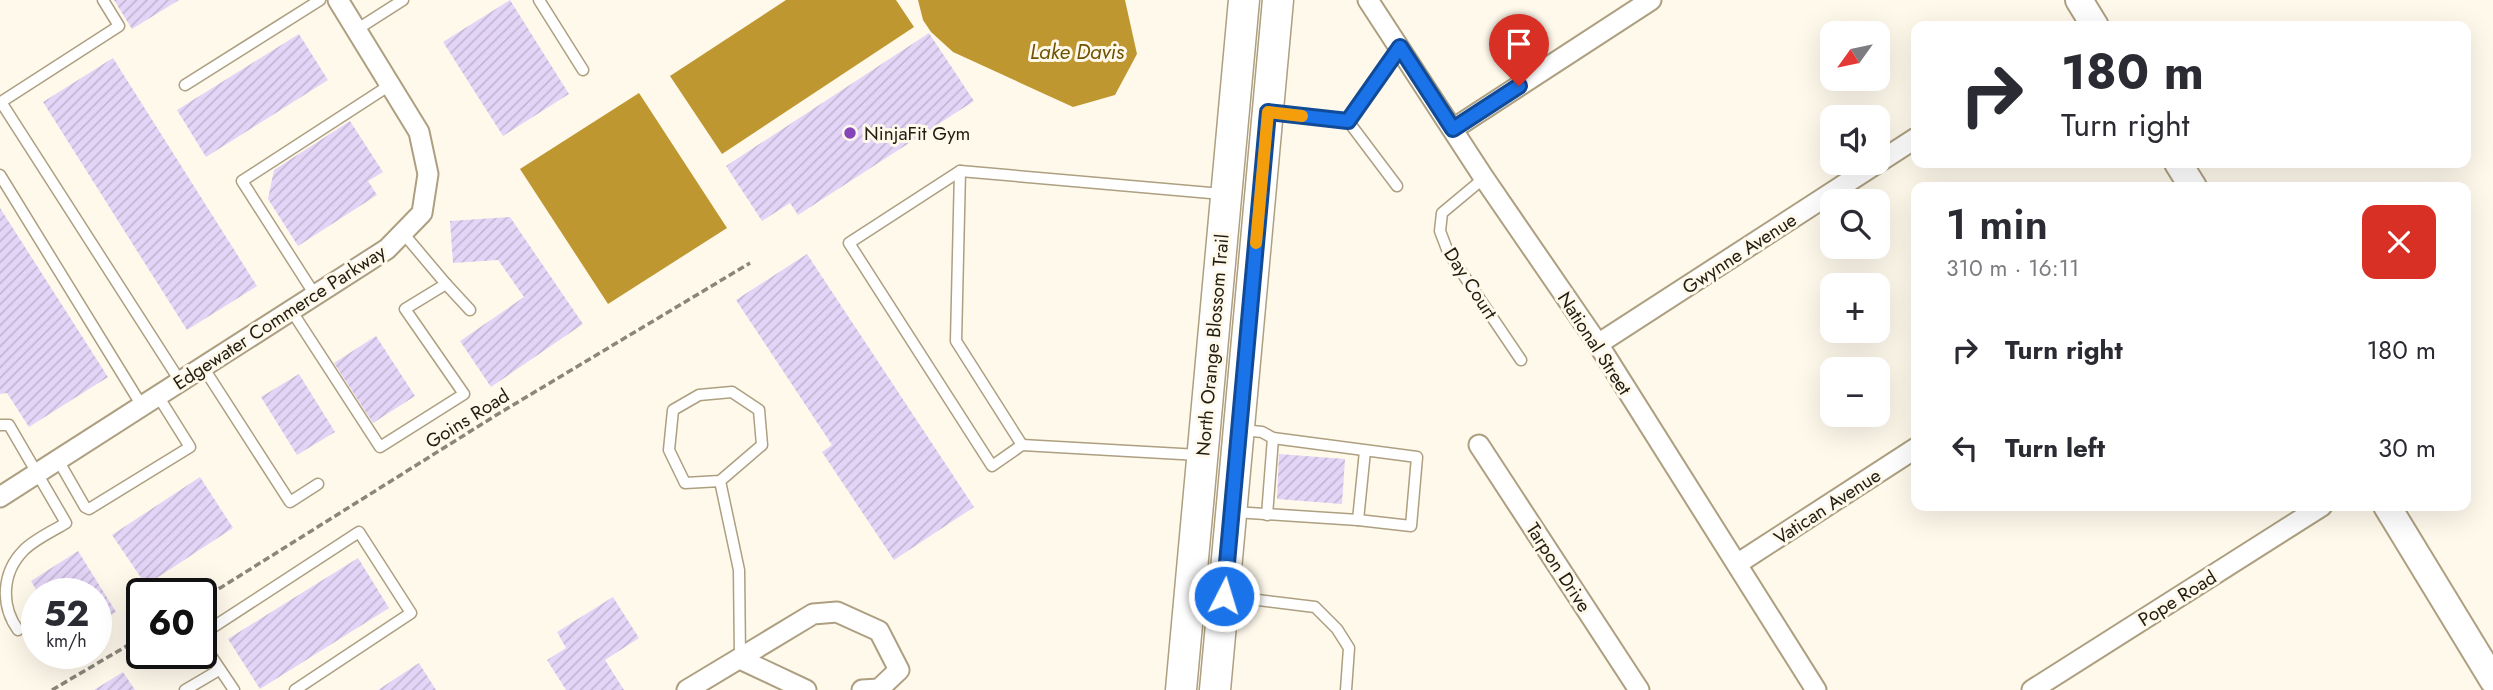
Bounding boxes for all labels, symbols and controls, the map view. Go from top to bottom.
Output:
pin [1489,14,1549,86]
north arrow [1820,21,1890,91]
map controls [1820,21,1890,427]
icon: arrive [1500,25,1538,63]
water label: Lake Davis [1030,37,1125,67]
text: 180 m [2061,37,2204,107]
icon: right [1946,49,2037,140]
text: Turn right [2061,102,2190,148]
button: sound [1820,105,1890,175]
place label: NinjaFit Gym [864,120,970,147]
marker: NinjaFit Gym [842,125,858,141]
button: search [1820,189,1890,259]
text: 1 min [1946,194,2048,255]
button: close [2362,205,2436,279]
street label: Gwynne Avenue [1677,206,1802,301]
street label: North Orange Blossom Trail [1189,233,1236,457]
street label: Edgewater Commerce Parkway [168,238,391,396]
street label: Day Court [1437,242,1504,325]
text: 310 m · 16:11 [1946,251,2079,285]
button: + [1820,273,1890,343]
street label: National Street [1551,286,1638,401]
icon: right [1946,331,1984,369]
text: Turn right [2005,331,2123,369]
text: 180 m [2366,331,2436,369]
button: − [1820,357,1890,427]
street label: Goins Road [420,382,514,455]
icon: left [1946,429,1984,467]
text: Turn left [2005,429,2105,467]
text: 30 m [2378,429,2436,467]
street label: Vatican Avenue [1769,462,1886,551]
street label: Tarpon Drive [1520,517,1598,617]
position arrow [1187,559,1261,633]
street label: Pope Road [2133,564,2222,633]
speed limit sign: 60 [126,578,217,669]
text: 52 [44,589,89,639]
text: km/h [46,628,87,654]

